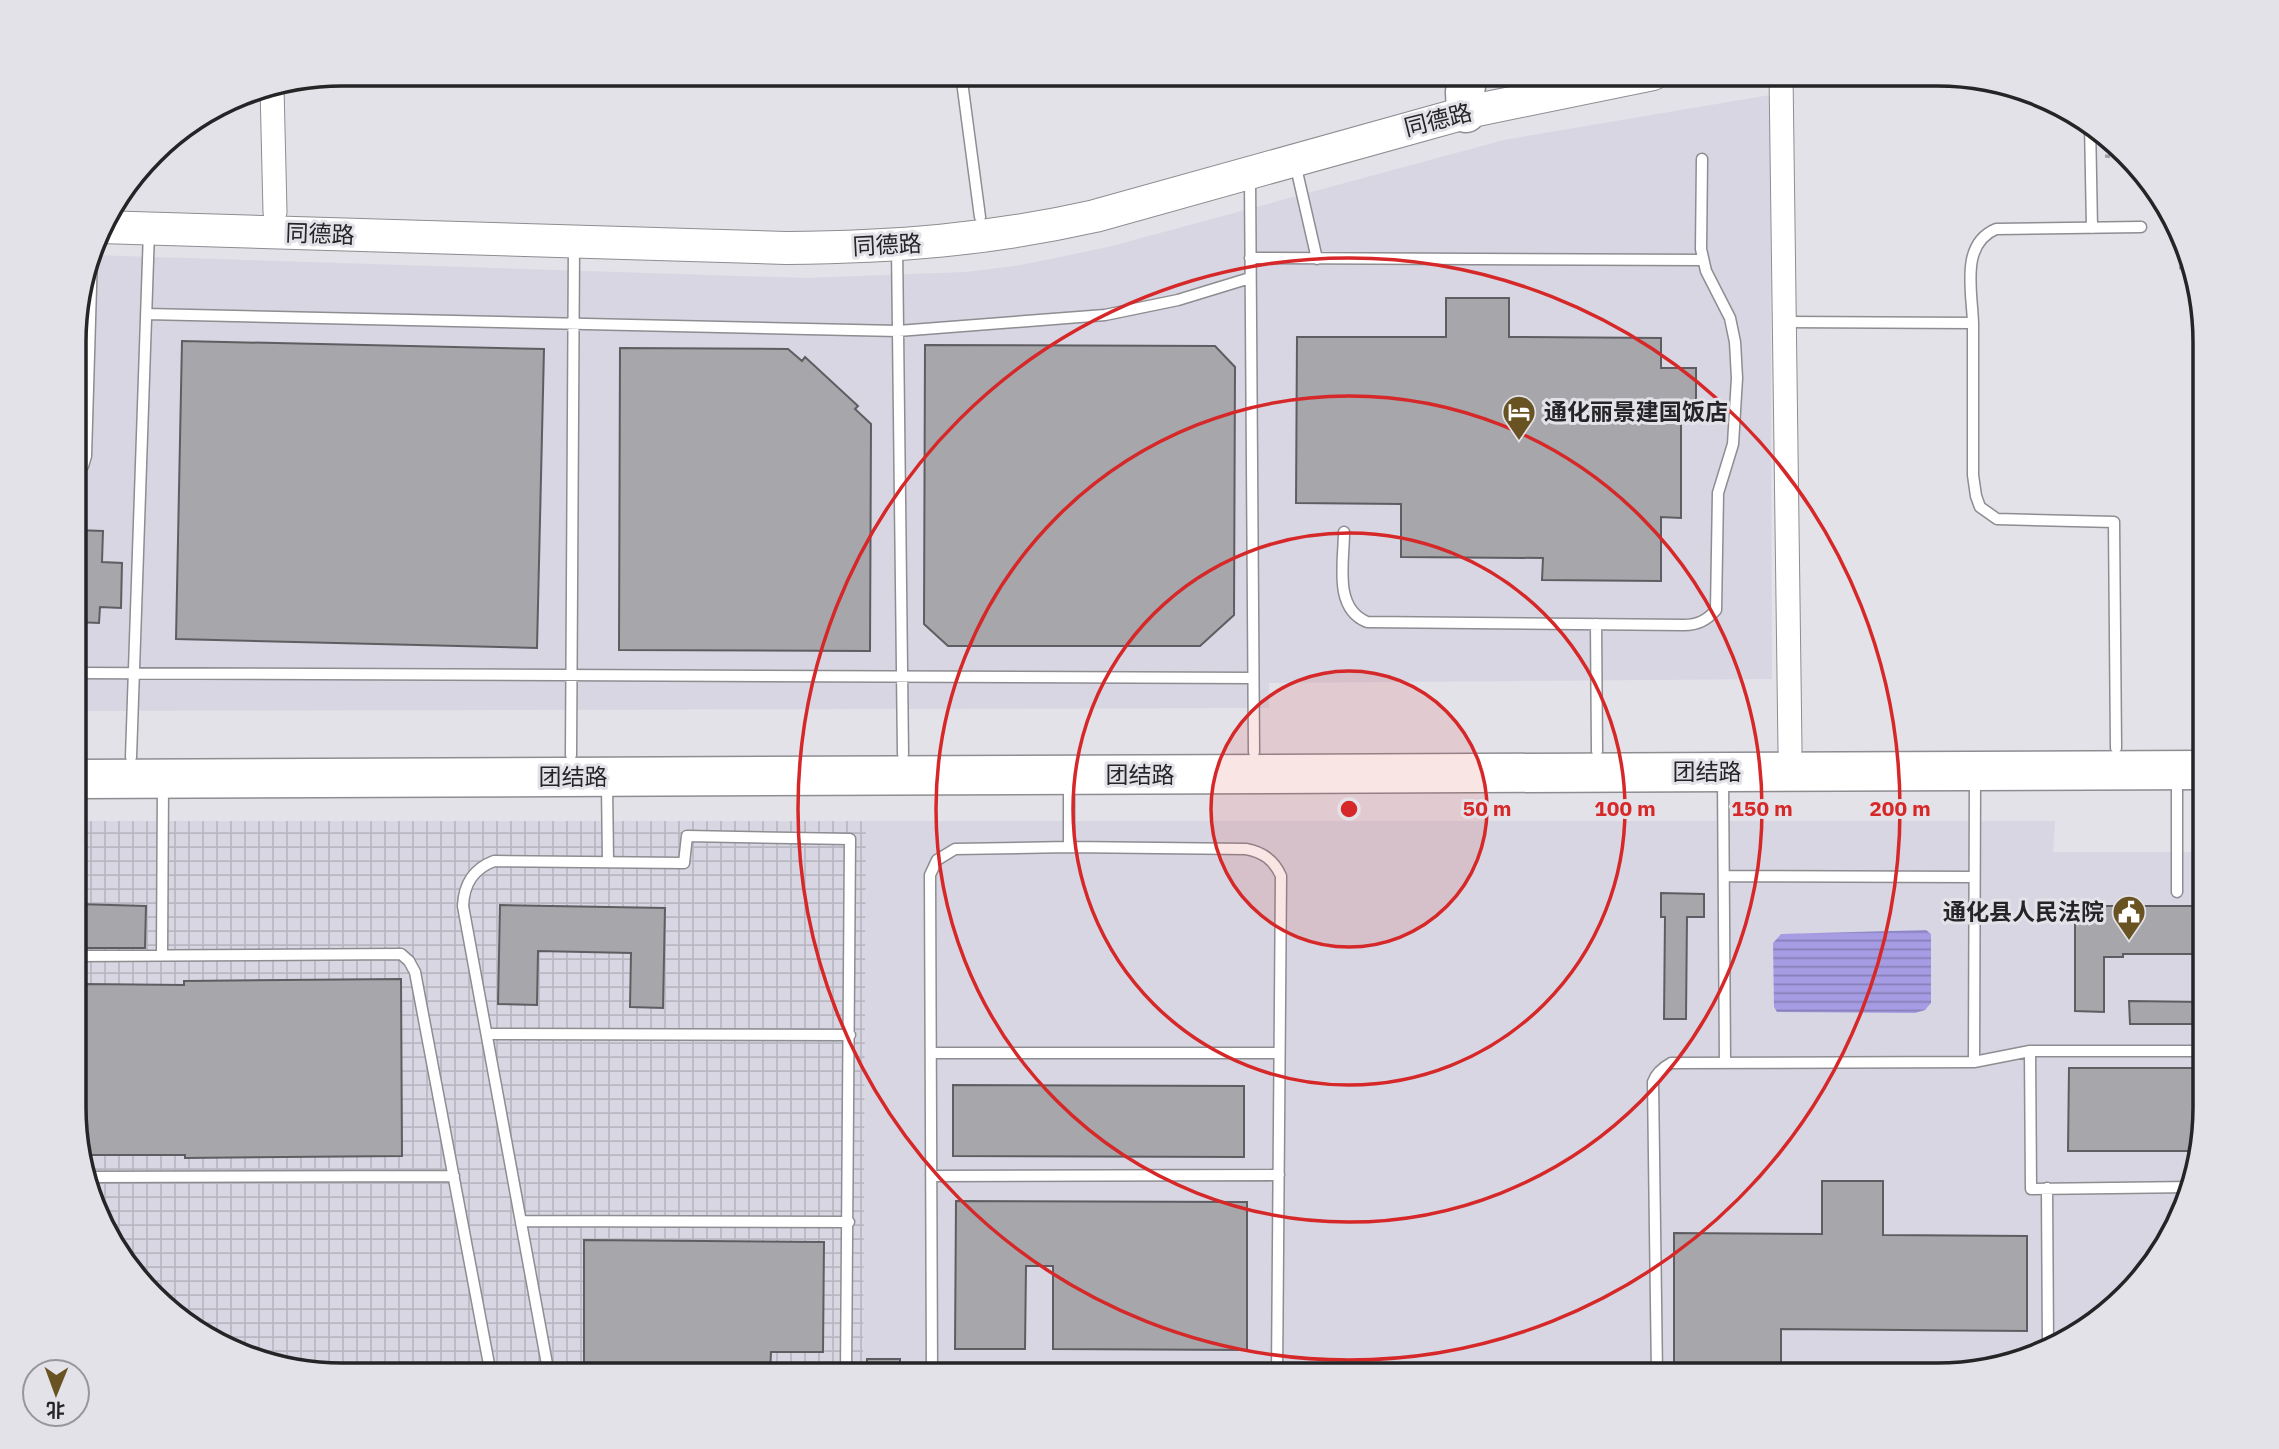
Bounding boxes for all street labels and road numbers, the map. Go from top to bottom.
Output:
street label: 同德路 [1401,96,1475,142]
street label: 同德路 [285,217,355,249]
street label: 同德路 [852,227,922,261]
street label: 团结路 [1673,756,1742,786]
street label: 团结路 [1106,759,1175,789]
street label: 团结路 [539,761,608,791]

